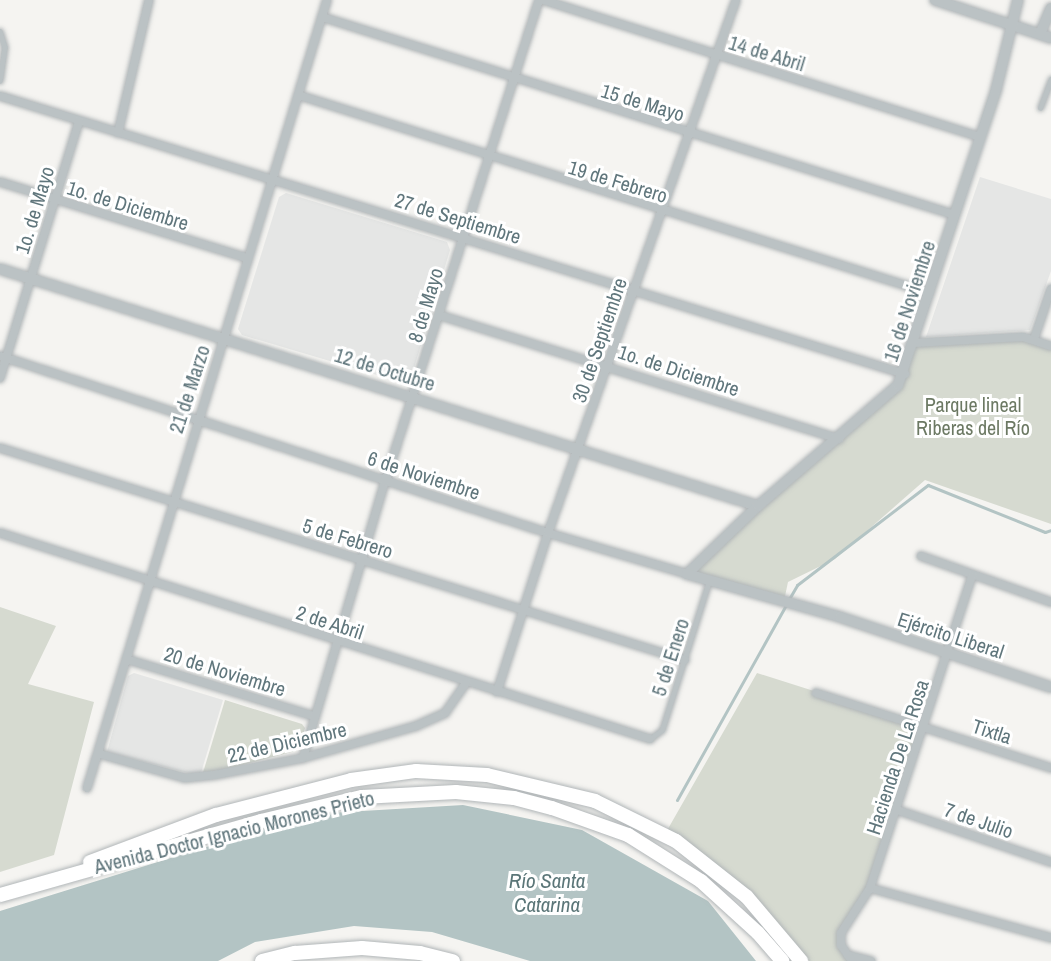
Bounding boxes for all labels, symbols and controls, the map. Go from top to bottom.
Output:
street label: 14 de Abril [726,30,808,76]
street label: 15 de Mayo [599,78,687,126]
street label: 19 de Febrero [566,155,670,207]
street label: 1o. de Mayo [9,163,59,257]
street label: 1o. de Diciembre [64,175,192,235]
street label: 27 de Septiembre [392,187,524,249]
street label: 16 de Noviembre [878,237,940,365]
street label: 8 de Mayo [402,265,448,345]
street label: 30 de Septiembre [566,274,632,406]
street label: 1o. de Diciembre [615,339,743,401]
street label: 21 de Marzo [164,342,214,436]
street label: 12 de Octubre [332,342,438,396]
park label: Parque lineal Riberas del Río [916,393,1030,440]
street label: 6 de Noviembre [365,446,483,504]
street label: 5 de Febrero [300,513,396,563]
street label: 2 de Abril [293,600,367,644]
street label: Ejército Liberal [895,607,1007,663]
street label: 5 de Enero [646,615,694,699]
street label: 20 de Noviembre [161,641,289,701]
street label: Hacienda De La Rosa [861,677,933,837]
street label: Tixtla [969,713,1015,749]
street label: 22 de Diciembre [225,717,349,767]
street label: Avenida Doctor Ignacio Morones Prieto [91,786,377,878]
street label: 7 de Julio [941,797,1017,843]
water label: Río Santa Catarina [509,868,585,918]

